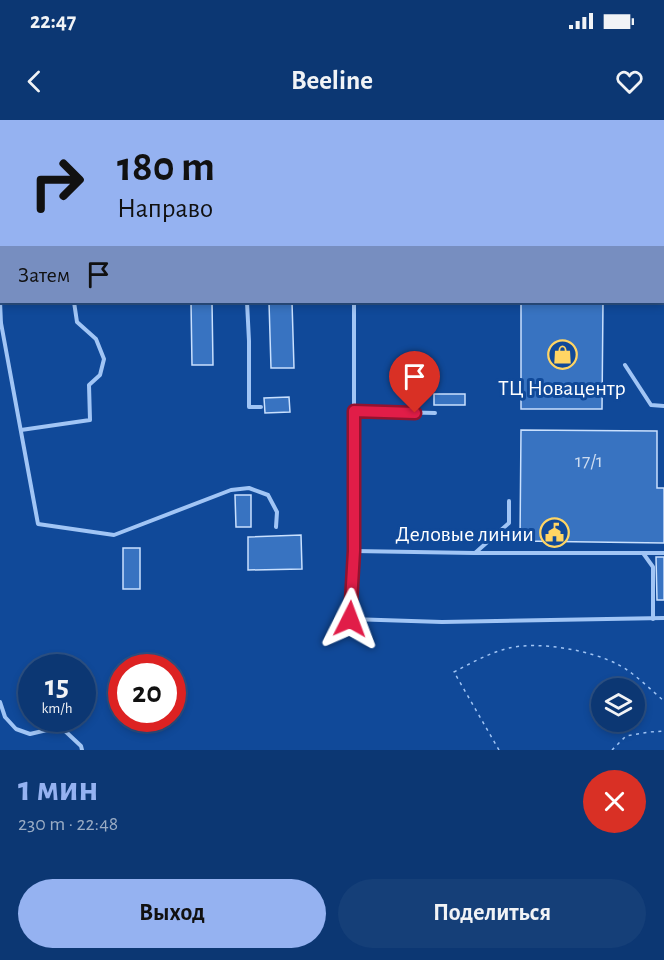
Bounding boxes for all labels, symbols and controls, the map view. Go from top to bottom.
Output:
text: 22:47 [30,10,76,32]
icon: back [18,65,51,98]
icon: heart [613,65,646,98]
text: Beeline [291,67,373,94]
icon: right [18,144,96,222]
text: 180 m [117,146,215,188]
text: Направо [117,195,213,222]
icon: arrive [82,258,115,291]
text: Затем [18,264,70,286]
shop icon: ТЦ Новацентр [546,339,578,371]
pin [389,351,440,413]
icon: arrive [398,360,431,393]
place label: ТЦ Новацентр [498,377,626,399]
house number: 17/1 [575,451,603,471]
public building icon: Деловые линии [539,517,571,549]
place label: Деловые линии [396,523,534,545]
position arrow [318,587,382,651]
speed limit sign: 20 [108,654,186,732]
text: 15 [45,671,69,701]
map controls [591,678,645,732]
button: layers [591,678,645,732]
text: km/h [42,701,72,716]
button: close [583,770,646,833]
text: 1 мин [18,771,98,807]
text: 230 m · 22:48 [18,814,118,834]
button: Выход [18,879,326,948]
button: Поделиться [338,879,646,948]

